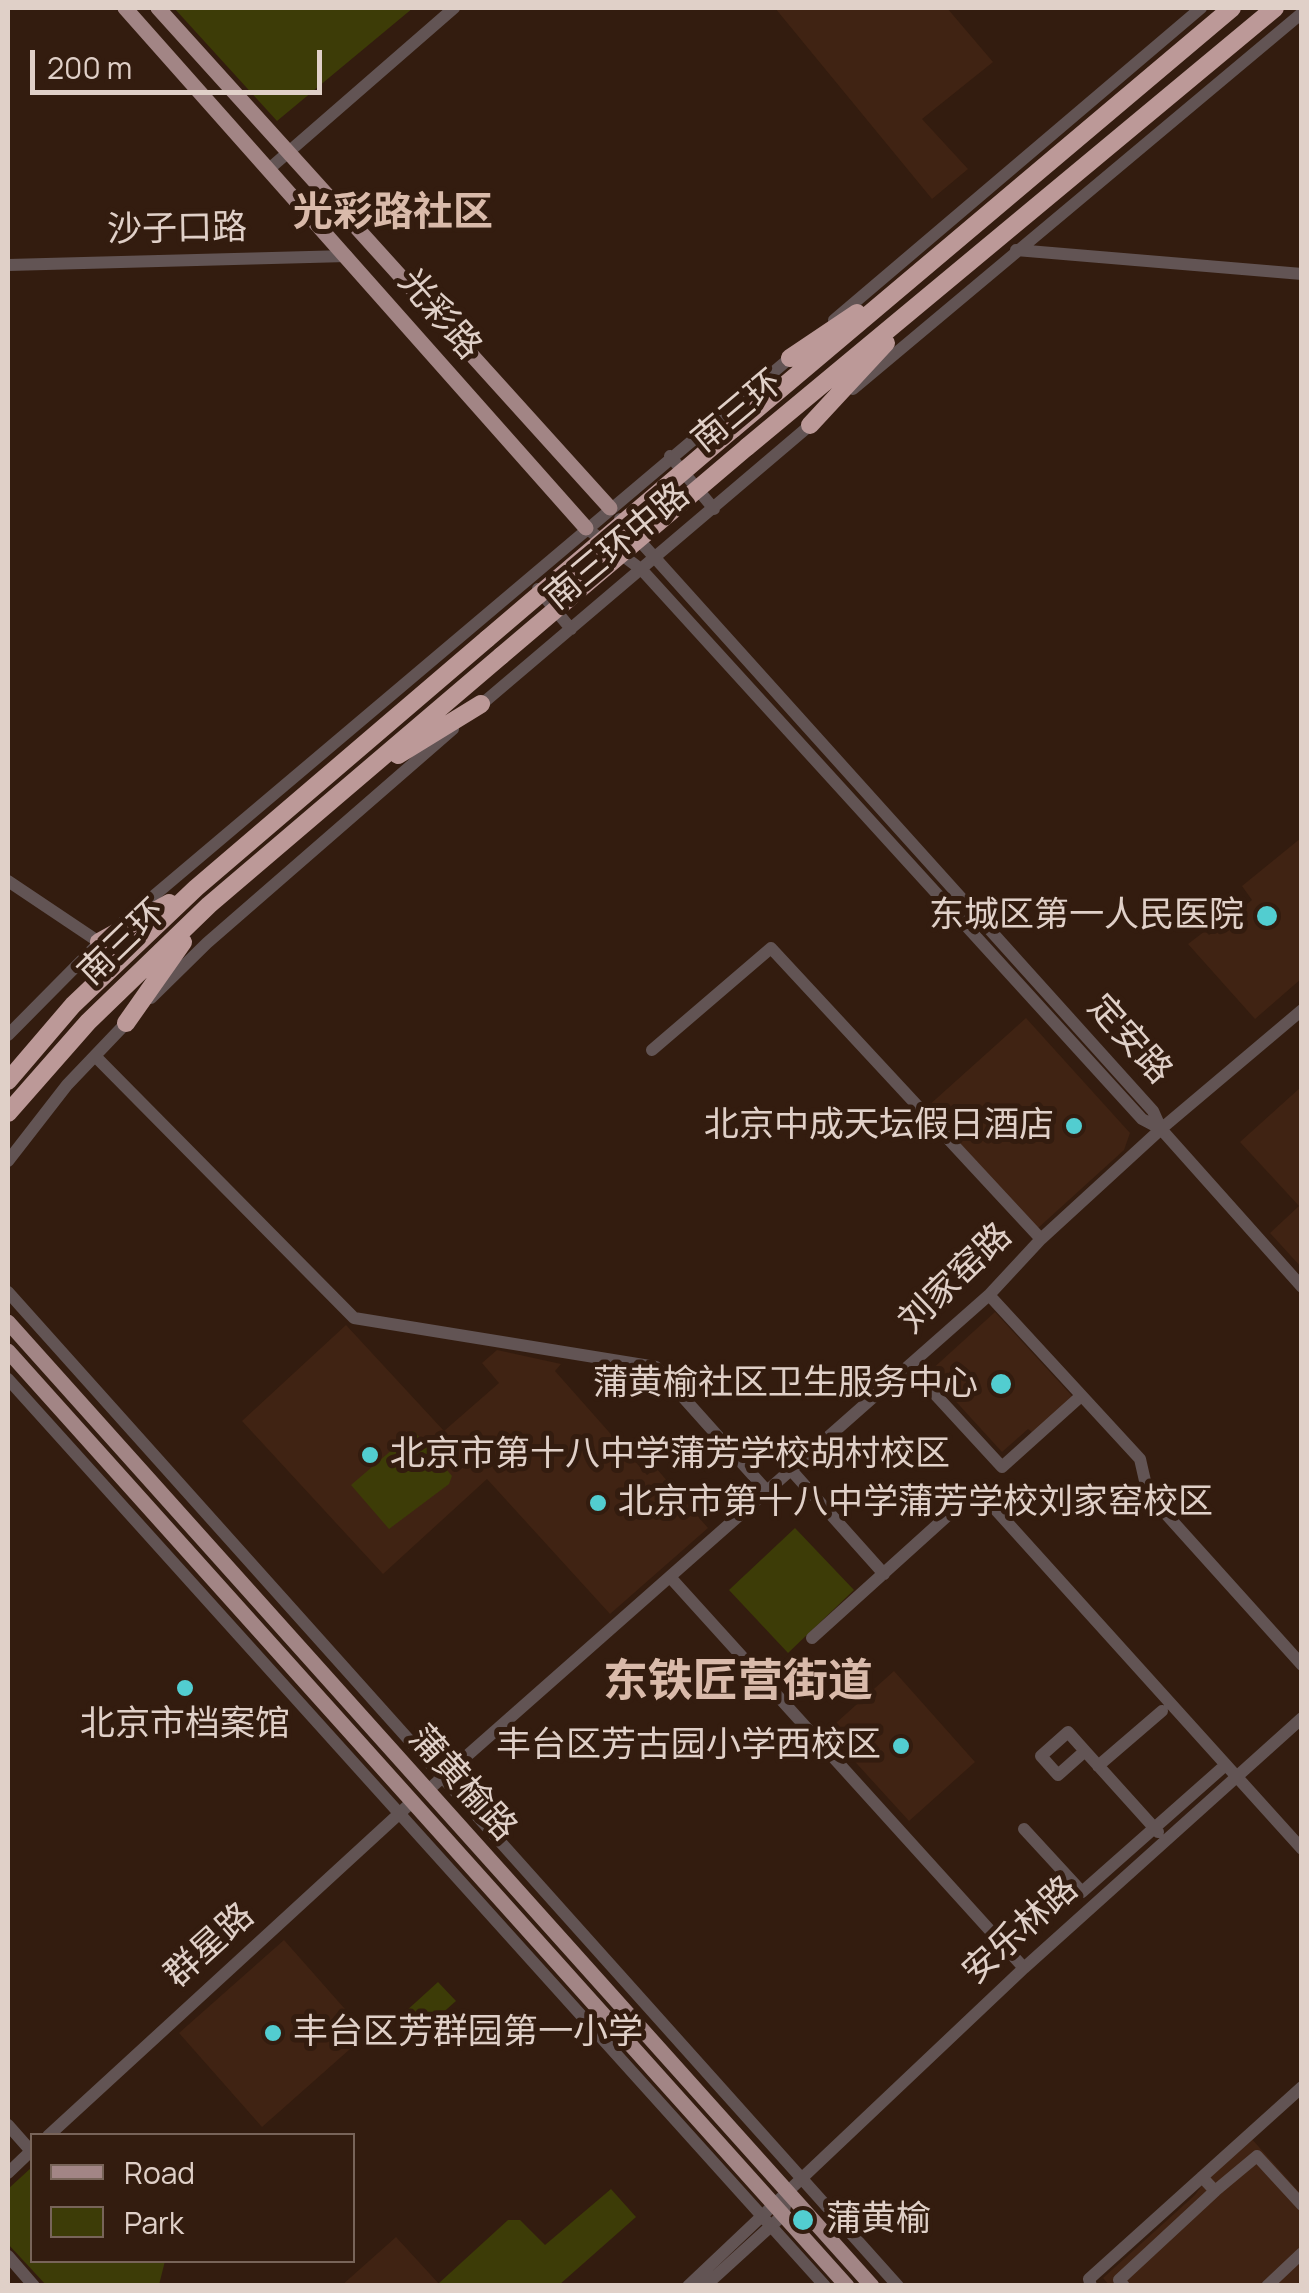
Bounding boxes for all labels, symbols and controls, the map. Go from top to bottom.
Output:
scale bar [35,30,328,92]
text: 200 m [47,47,132,88]
district label: 光彩路社区 [293,190,493,238]
street label: 沙子口路 [107,208,247,252]
street label: 光彩路 [389,262,489,368]
street label: 南三环 [684,362,792,462]
street label: 南三环中路 [537,475,699,619]
street label: 南三环 [71,891,175,995]
place label: 东城区第一人民医院 [929,895,1244,937]
marker: 东城区第一人民医院 [1254,903,1280,929]
street label: 定安路 [1078,987,1180,1093]
place label: 北京中成天坛假日酒店 [704,1105,1054,1147]
marker: 北京中成天坛假日酒店 [1063,1115,1085,1137]
street label: 刘家窑路 [891,1215,1021,1343]
place label: 蒲黄榆社区卫生服务中心 [593,1363,978,1405]
marker: 蒲黄榆社区卫生服务中心 [988,1371,1014,1397]
place label: 北京市第十八中学蒲芳学校胡村校区 [390,1434,950,1476]
marker: 北京市第十八中学蒲芳学校胡村校区 [359,1444,381,1466]
place label: 北京市第十八中学蒲芳学校刘家窑校区 [618,1482,1213,1524]
marker: 北京市第十八中学蒲芳学校刘家窑校区 [587,1492,609,1514]
district label: 东铁匠营街道 [603,1656,873,1710]
marker: 北京市档案馆 [174,1677,196,1699]
place label: 北京市档案馆 [80,1704,290,1746]
street label: 蒲黄榆路 [400,1718,524,1850]
place label: 丰台区芳古园小学西校区 [496,1725,881,1767]
marker: 丰台区芳古园小学西校区 [890,1735,912,1757]
street label: 安乐林路 [955,1869,1087,1993]
street label: 群星路 [157,1895,263,1997]
place label: 丰台区芳群园第一小学 [293,2012,643,2054]
marker: 丰台区芳群园第一小学 [262,2022,284,2044]
legend [30,2133,355,2263]
text: Road [124,2152,195,2193]
place label: 蒲黄榆 [826,2199,931,2241]
text: Park [124,2202,184,2243]
marker: 蒲黄榆 [790,2207,816,2233]

